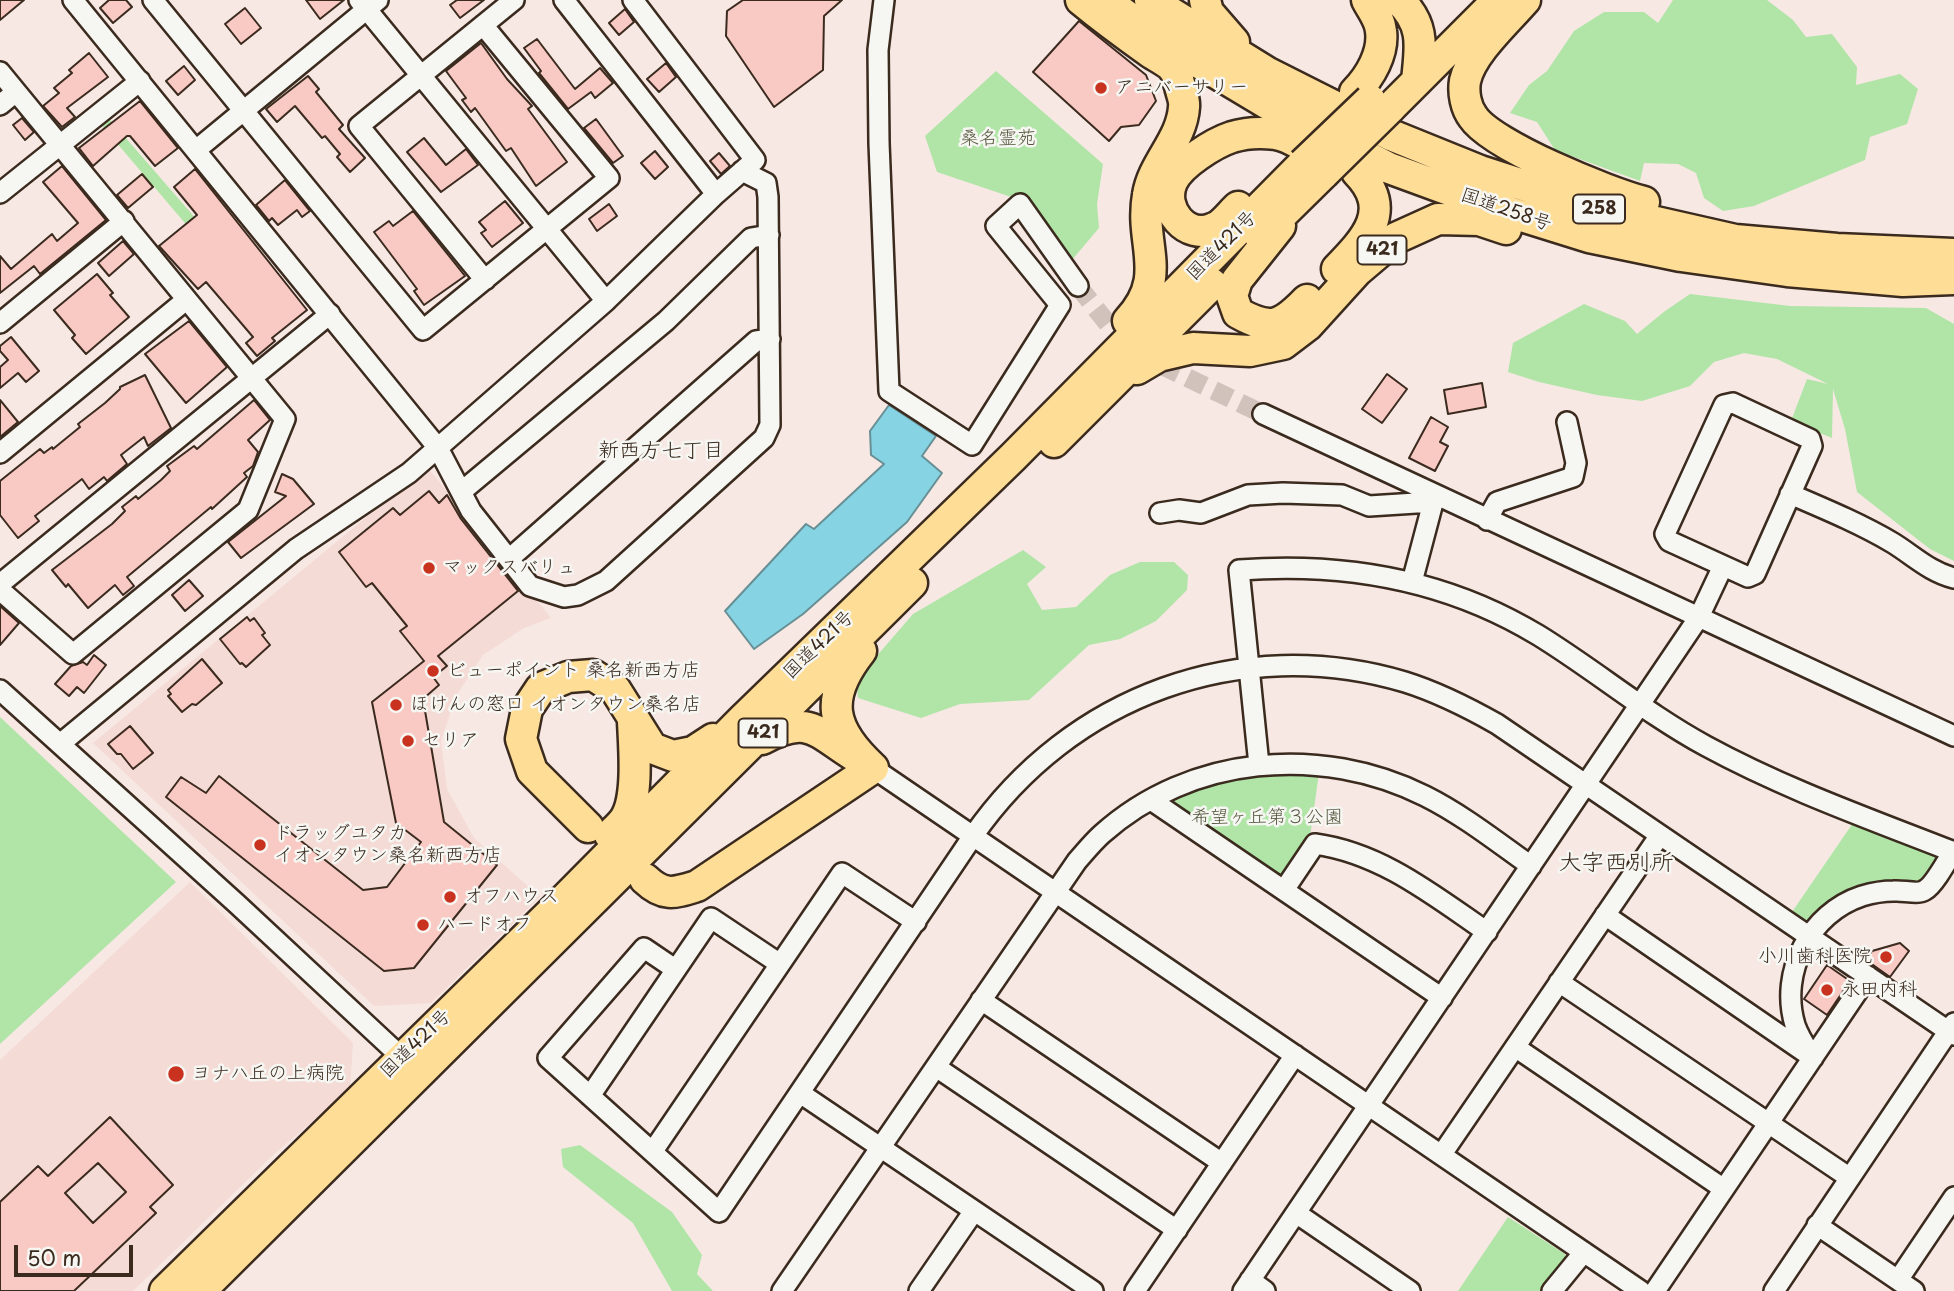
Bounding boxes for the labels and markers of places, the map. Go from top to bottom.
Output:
place label: アニバーサリー [1115,77,1248,99]
marker: アニバーサリー [1093,80,1109,96]
place label: マックスバリュ [443,557,576,579]
marker: マックスバリュ [421,560,437,576]
place label: ビューポイント 桑名新西方店 [447,660,700,682]
marker: ビューポイント 桑名新西方店 [425,663,441,679]
place label: ほけんの窓口 イオンタウン桑名店 [410,694,701,716]
marker: ほけんの窓口 イオンタウン桑名店 [388,697,404,713]
place label: セリア [422,730,479,752]
marker: セリア [400,733,416,749]
place label: ドラッグユタカ イオンタウン桑名新西方店 [274,823,502,867]
marker: ドラッグユタカ イオンタウン桑名新西方店 [252,837,268,853]
place label: オフハウス [464,886,559,908]
marker: オフハウス [442,889,458,905]
place label: ハードオフ [437,914,532,936]
marker: ハードオフ [415,917,431,933]
place label: 小川歯科医院 [1758,946,1872,968]
marker: 小川歯科医院 [1878,949,1894,965]
place label: 永田内科 [1841,979,1917,1001]
marker: 永田内科 [1819,982,1835,998]
place label: ヨナハ丘の上病院 [192,1063,344,1085]
marker: ヨナハ丘の上病院 [166,1064,186,1084]

